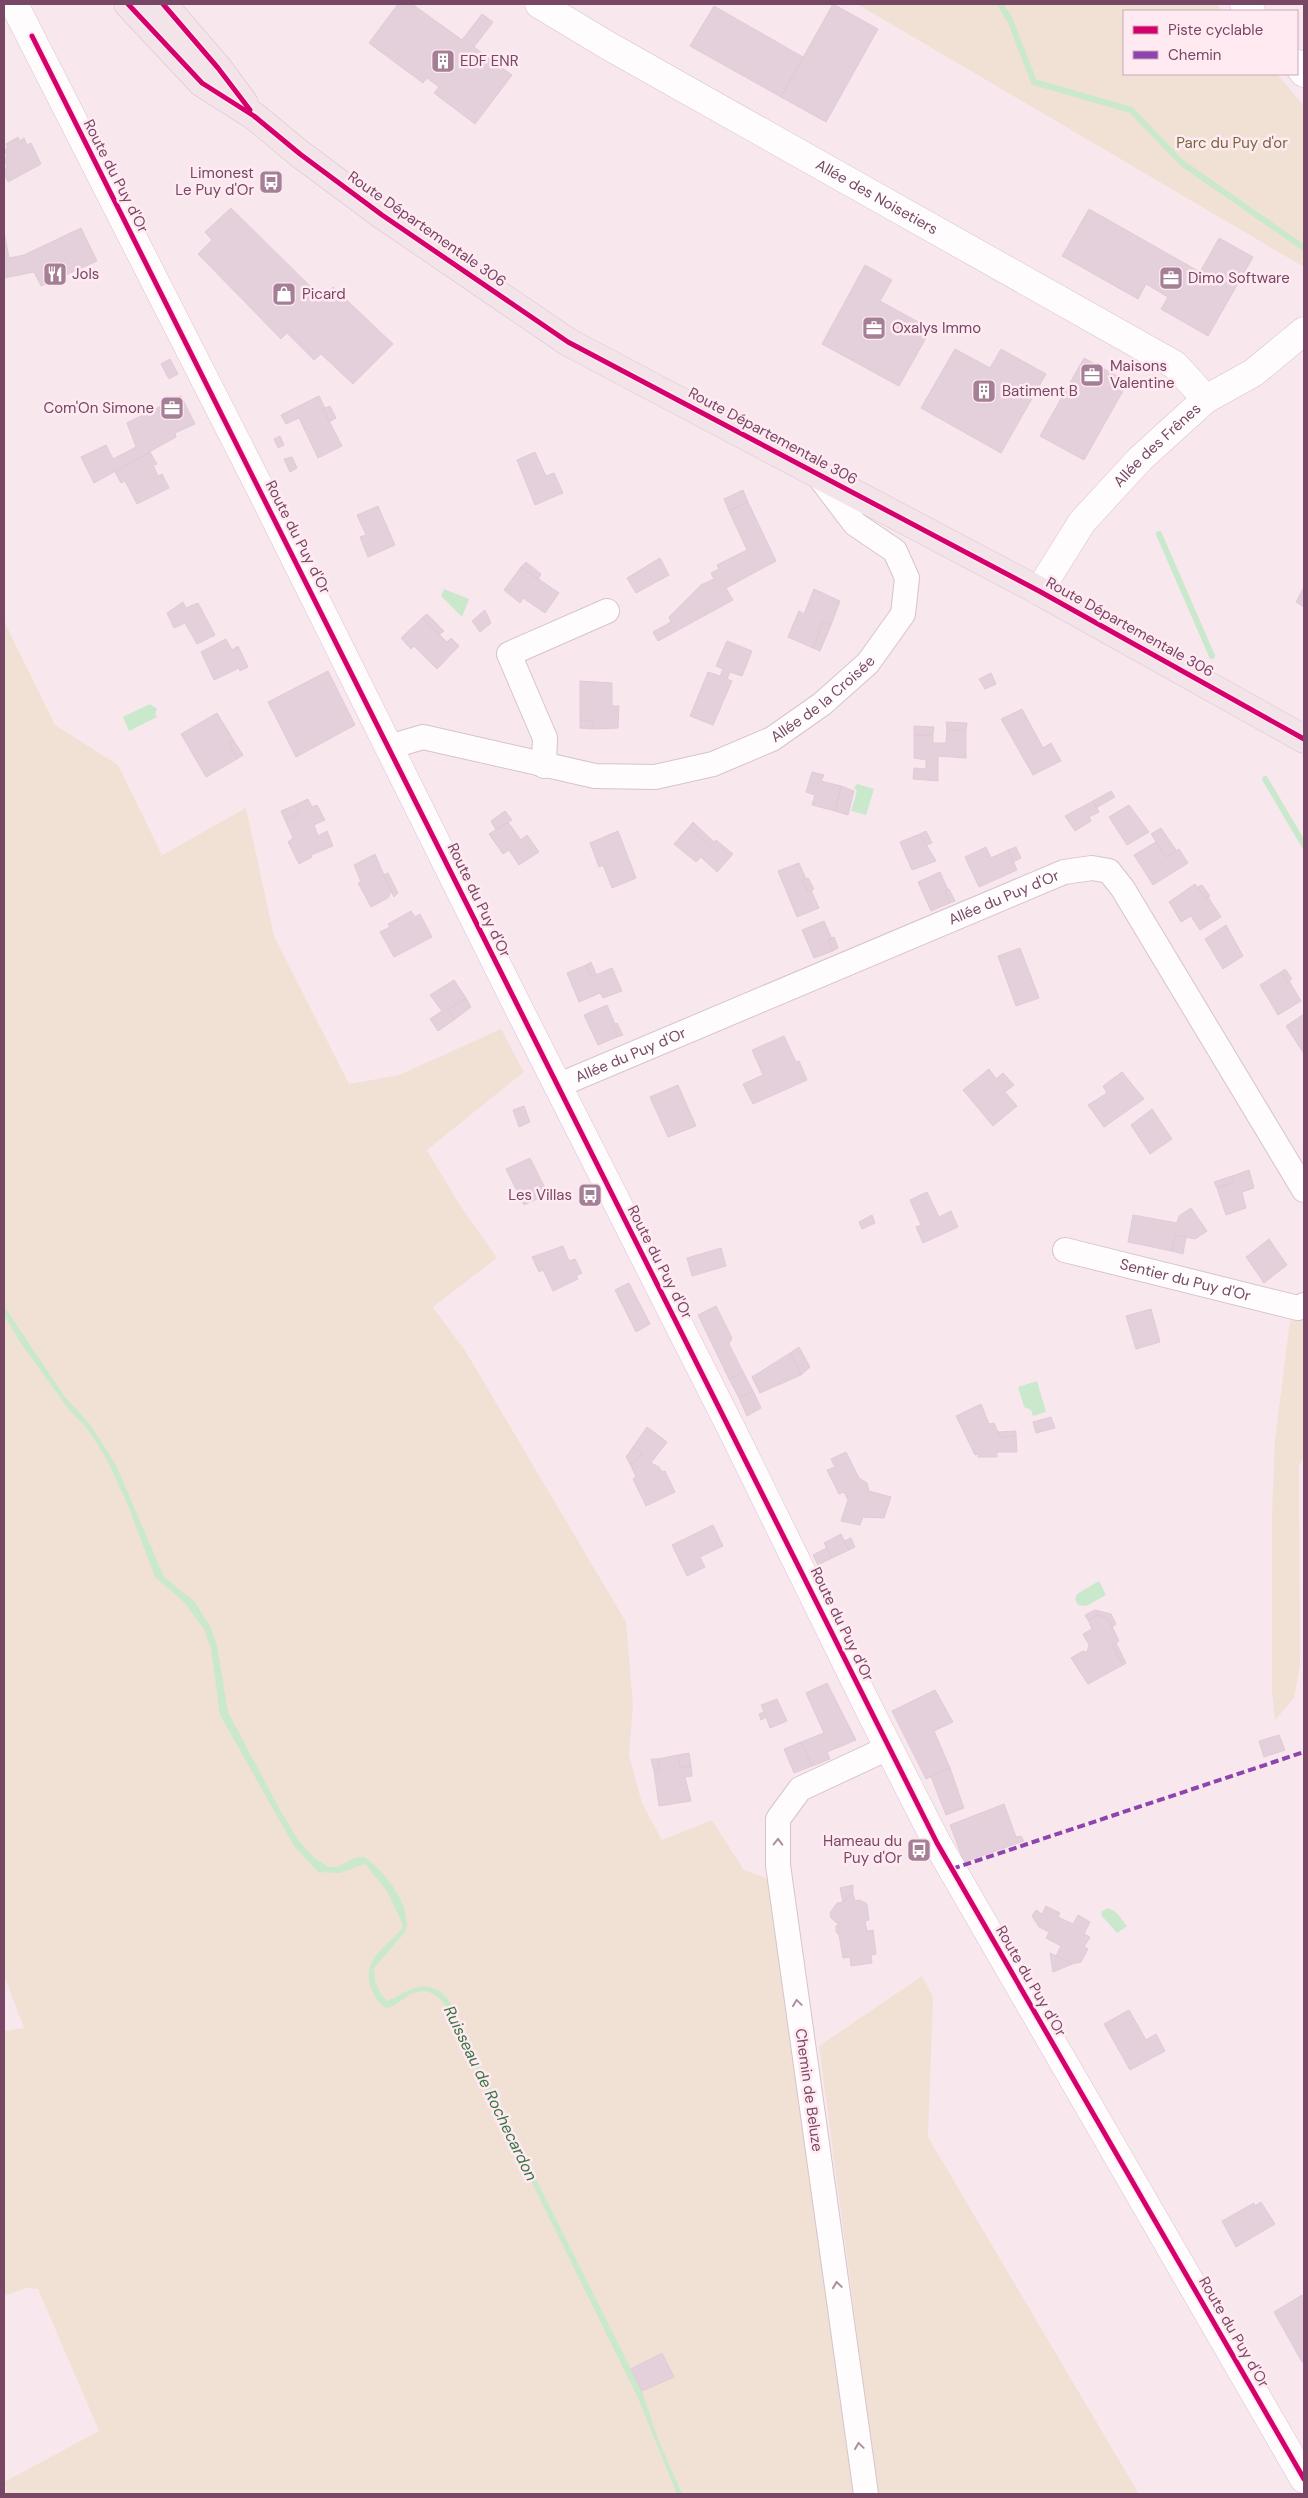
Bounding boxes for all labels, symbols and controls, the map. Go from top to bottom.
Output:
legend [1123,10,1298,75]
text: Piste cyclable [1168,20,1263,40]
text: Chemin [1168,45,1221,65]
building icon: EDF ENR [430,48,456,74]
place label: EDF ENR [460,51,519,71]
street label: Route du Puy d'Or [79,116,153,236]
park label: Parc du Puy d'or [1176,133,1288,153]
street label: Allée des Noisetiers [812,155,941,239]
place label: Limonest Le Puy d'Or [175,163,254,200]
street label: Route Départementale 306 [344,167,510,291]
bus stop icon: Limonest Le Puy d'Or [258,169,284,195]
restaurant icon: Jols [42,261,68,287]
place label: Jols [72,264,99,284]
office icon: Dimo Software [1158,265,1184,291]
place label: Dimo Software [1188,268,1290,288]
shop icon: Picard [271,281,297,307]
place label: Picard [302,284,346,304]
office icon: Oxalys Immo [861,315,887,341]
place label: Oxalys Immo [892,318,981,338]
place label: Maisons Valentine [1110,356,1174,393]
office icon: Maisons Valentine [1079,362,1105,388]
building icon: Batiment B [971,378,997,404]
place label: Batiment B [1002,381,1078,401]
street label: Route Départementale 306 [685,383,861,489]
office icon: Com'On Simone [159,395,185,421]
place label: Com'On Simone [43,398,154,418]
street label: Allée des Frênes [1109,399,1205,491]
street label: Route du Puy d'Or [261,477,335,597]
street label: Route Départementale 306 [1042,572,1218,682]
street label: Allée de la Croisée [767,652,880,747]
street label: Route du Puy d'Or [443,840,516,961]
street label: Allée du Puy d'Or [945,865,1063,930]
street label: Allée du Puy d'Or [572,1022,690,1087]
bus stop icon: Les Villas [577,1182,603,1208]
place label: Les Villas [508,1185,572,1205]
street label: Route du Puy d'Or [623,1202,697,1322]
street label: Sentier du Puy d'Or [1118,1254,1253,1306]
street label: Route du Puy d'Or [806,1564,879,1685]
place label: Hameau du Puy d'Or [823,1831,902,1868]
one-way arrow [773,1837,783,1845]
bus stop icon: Hameau du Puy d'Or [906,1837,932,1863]
street label: Route du Puy d'Or [991,1922,1071,2040]
one-way arrow [792,1998,803,2006]
water label: Ruisseau de Rochecardon [439,2002,542,2184]
street label: Chemin de Beluze [790,2027,828,2153]
street label: Route du Puy d'Or [1194,2273,1274,2391]
one-way arrow [832,2281,842,2289]
one-way arrow [854,2442,865,2450]

